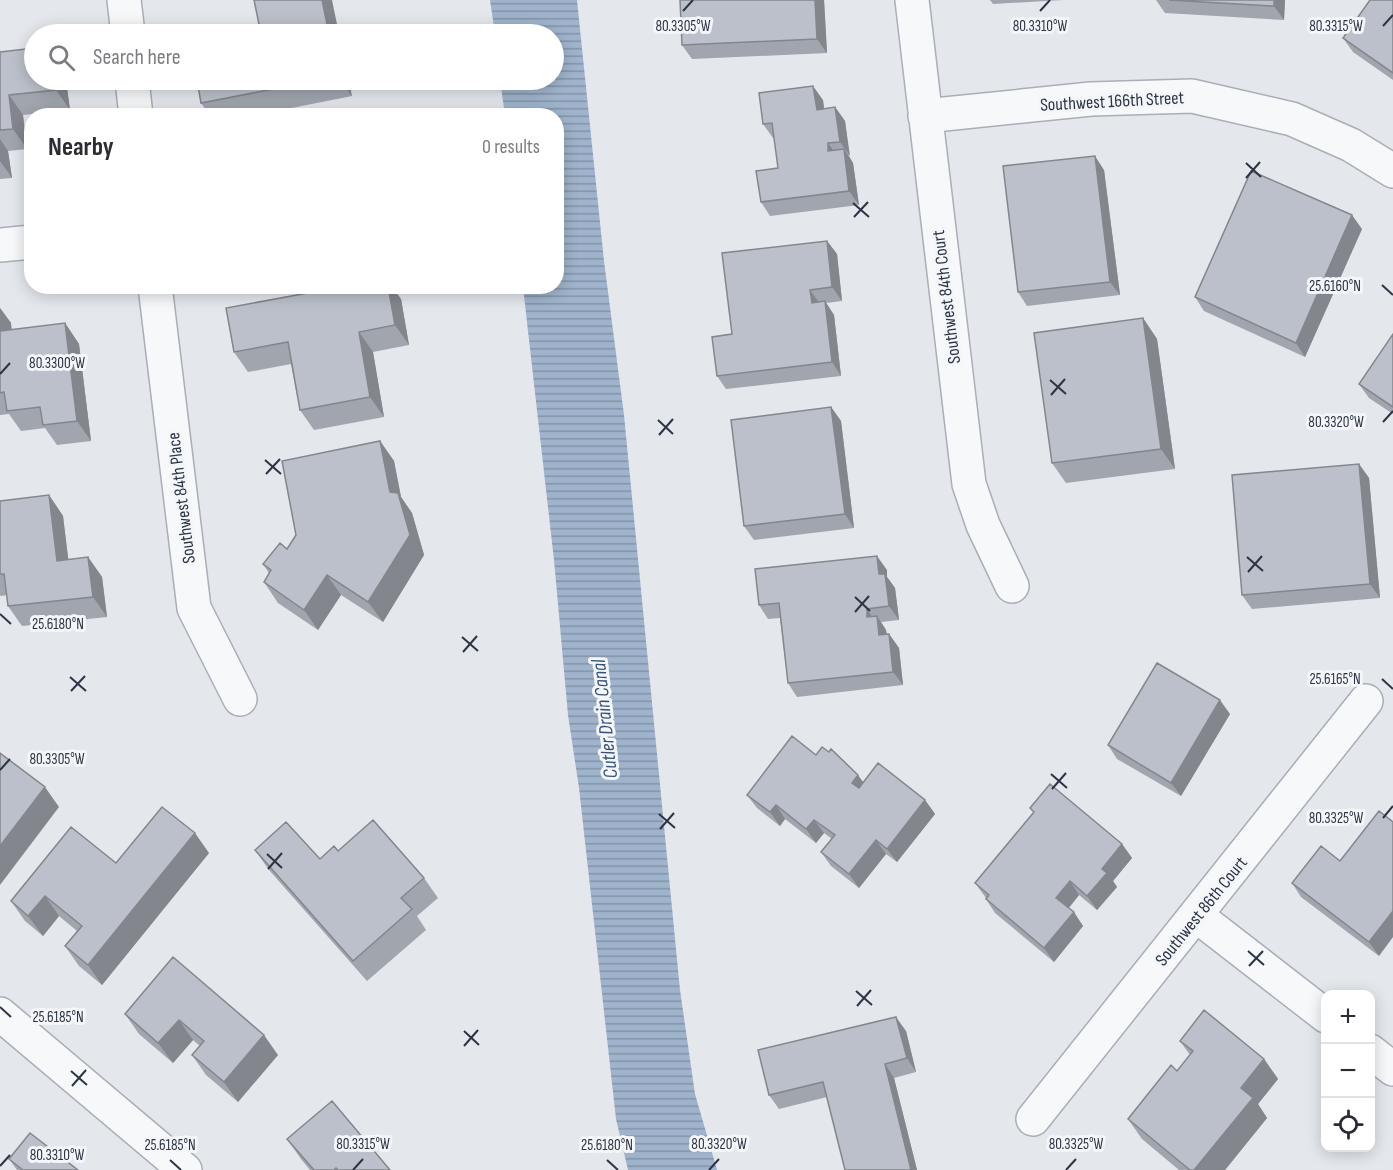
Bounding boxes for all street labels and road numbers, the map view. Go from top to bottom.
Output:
street label: Southwest 166th Street [1040,87,1185,116]
street label: Southwest 84th Court [928,229,965,365]
street label: Southwest 84th Place [163,431,200,565]
street label: Southwest 86th Court [1151,852,1252,970]

